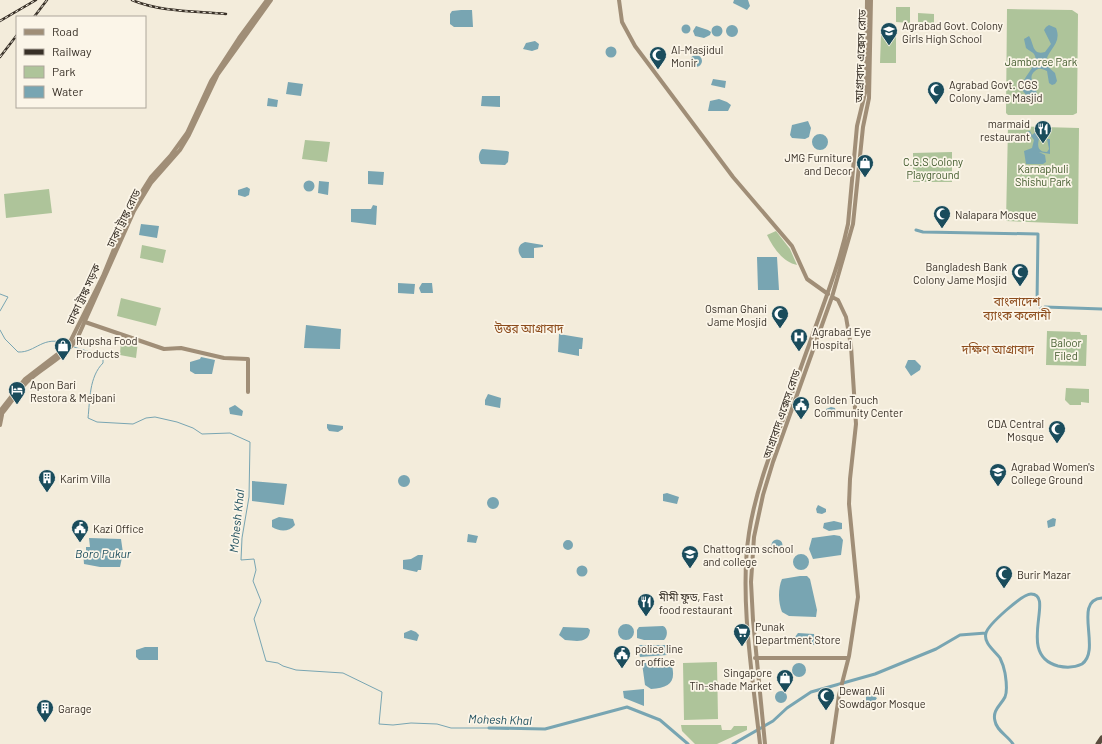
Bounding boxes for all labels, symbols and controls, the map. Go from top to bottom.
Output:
street label: আগ্রাবাদ এক্সেস রোড [852,9,868,104]
legend [16,16,146,108]
place label: Agrabad Govt. Colony Girls High School [902,19,1003,45]
school or university icon: Agrabad Govt. Colony Girls High School [879,21,899,46]
text: Road [52,24,79,38]
place label: Al-Masjidul Monir [671,43,723,69]
text: Railway [52,44,92,58]
mosque icon: Al-Masjidul Monir [648,45,668,70]
park label: Jamboree Park [1005,55,1078,68]
text: Park [52,64,76,78]
place label: Agrabad Govt. CGS Colony Jame Masjid [949,78,1043,104]
mosque icon: Agrabad Govt. CGS Colony Jame Masjid [926,80,946,105]
text: Water [52,84,84,98]
place label: marmaid restaurant [980,117,1030,143]
restaurant icon: marmaid restaurant [1033,119,1053,144]
place label: JMG Furniture and Decor [784,151,852,177]
shop icon: JMG Furniture and Decor [855,153,875,178]
park label: C.G.S Colony Playground [903,155,963,181]
park label: Karnaphuli Shishu Park [1015,162,1072,188]
street label: ঢাকা ট্রাঙ্ক রোড [103,187,143,250]
mosque icon: Nalapara Mosque [932,204,952,229]
place label: Nalapara Mosque [955,208,1037,221]
place label: Bangladesh Bank Colony Jame Mosjid [913,260,1007,286]
street label: ঢাকা ট্রাঙ্ক সড়ক [63,262,103,327]
mosque icon: Bangladesh Bank Colony Jame Mosjid [1010,262,1030,287]
district label: বাংলাদেশ ব্যাংক কলোনী [982,294,1051,322]
place label: Osman Ghani Jame Mosjid [705,302,767,328]
mosque icon: Osman Ghani Jame Mosjid [770,304,790,329]
district label: উত্তর আগ্রাবাদ [493,321,564,335]
place label: Agrabad Eye Hospital [812,325,871,351]
hospital icon: Agrabad Eye Hospital [789,327,809,352]
place label: Rupsha Food Products [76,334,138,360]
shop icon: Rupsha Food Products [53,336,73,361]
park label: Baloor Filed [1051,336,1081,362]
district label: দক্ষিণ আগ্রাবাদ [961,342,1035,356]
street label: আগ্রাবাদ এক্সেস রোড [759,368,802,461]
place label: Apon Bari Restora & Mejbani [30,378,116,404]
hotel icon: Apon Bari Restora & Mejbani [7,380,27,405]
place label: Golden Touch Community Center [814,393,903,419]
public building icon: Golden Touch Community Center [791,395,811,420]
place label: CDA Central Mosque [987,417,1044,443]
mosque icon: CDA Central Mosque [1047,419,1067,444]
place label: Agrabad Women's College Ground [1011,460,1095,486]
school or university icon: Agrabad Women's College Ground [988,462,1008,487]
building icon: Karim Villa [37,468,57,493]
place label: Karim Villa [60,472,110,485]
water label: Mohesh Khal [226,488,246,553]
public building icon: Kazi Office [70,518,90,543]
place label: Kazi Office [93,522,144,535]
place label: Chattogram school and college [703,542,793,568]
school or university icon: Chattogram school and college [680,544,700,569]
water label: Boro Pukur [75,546,132,560]
mosque icon: Burir Mazar [994,564,1014,589]
place label: Burir Mazar [1017,568,1071,581]
place label: মীমী ফুড, Fast food restaurant [658,590,733,616]
restaurant icon: মীমী ফুড, Fast food restaurant [636,592,656,617]
place label: Punak Department Store [755,620,841,646]
supermarket icon: Punak Department Store [732,622,752,647]
place label: police line or office [635,642,683,668]
public building icon: police line or office [612,644,632,669]
place label: Singapore Tin-shade Market [689,666,772,692]
shop icon: Singapore Tin-shade Market [775,668,795,693]
place label: Dewan Ali Sowdagor Mosque [839,684,926,710]
mosque icon: Dewan Ali Sowdagor Mosque [816,686,836,711]
building icon: Garage [35,698,55,723]
place label: Garage [58,702,92,715]
water label: Mohesh Khal [468,711,532,727]

